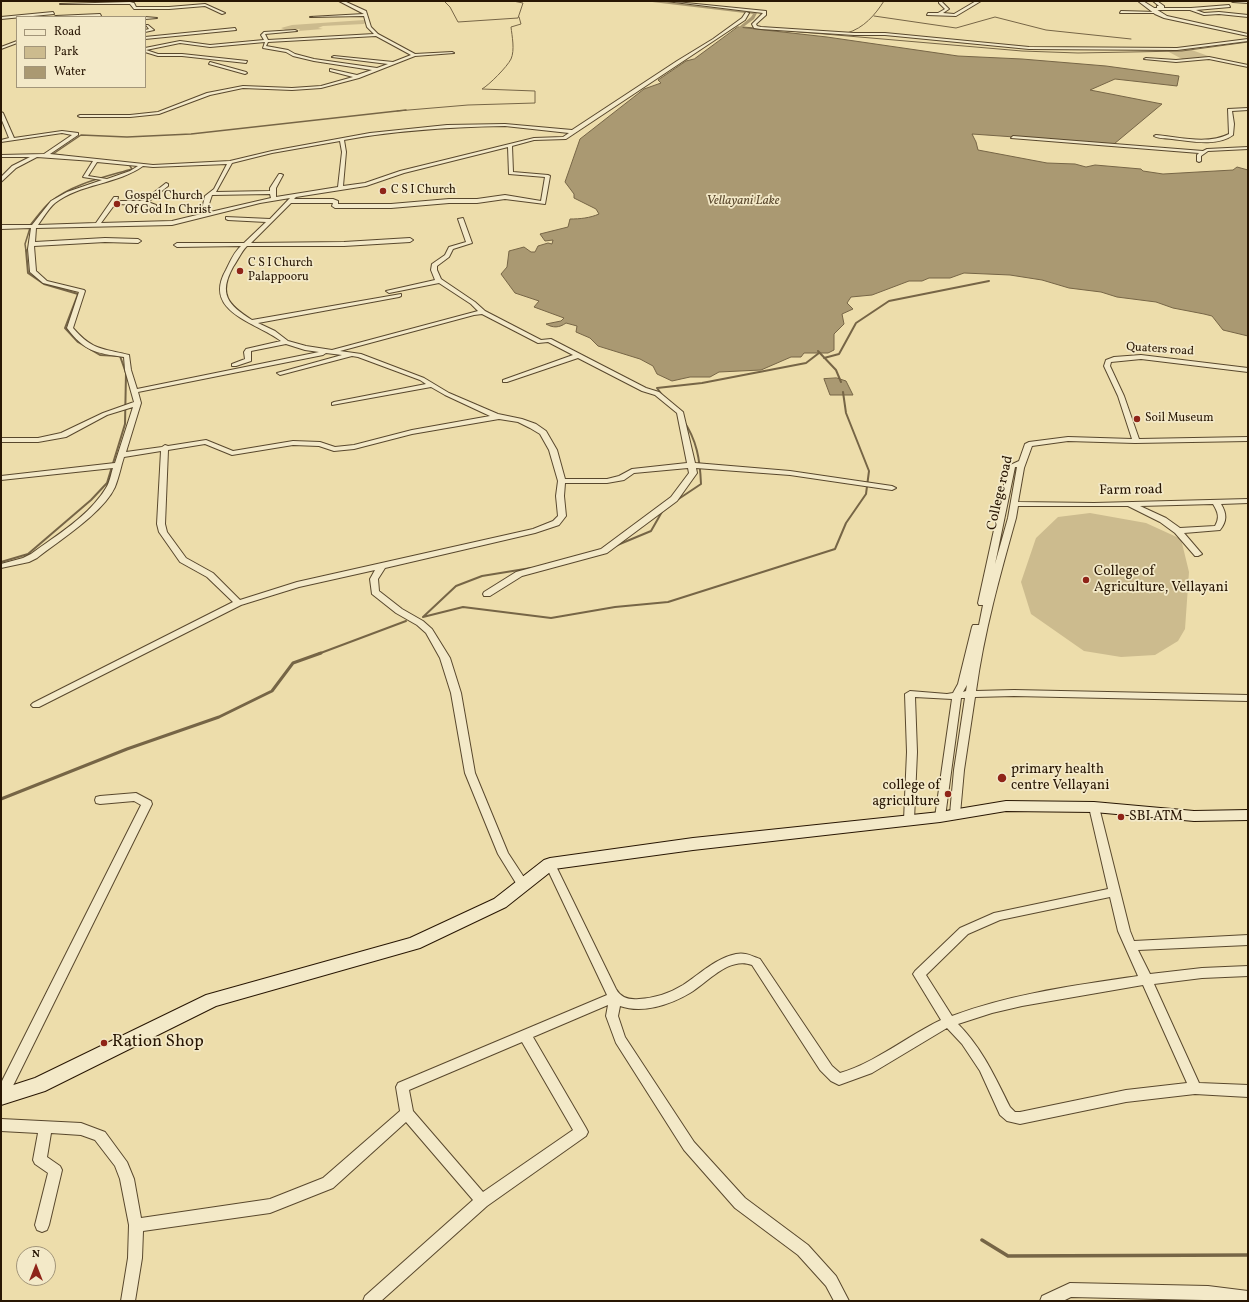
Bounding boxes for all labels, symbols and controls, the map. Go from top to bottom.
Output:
legend [16,16,146,88]
text: Road [54,24,81,40]
text: Park [54,44,79,60]
text: Water [54,64,86,80]
place label: C S I Church [391,184,456,198]
marker: C S I Church [378,186,388,196]
place label: Gospel Church Of God In Christ [125,190,211,218]
water label: Vellayani Lake [706,194,780,210]
marker: Gospel Church Of God In Christ [112,199,122,209]
place label: C S I Church Palappooru [248,257,313,285]
marker: C S I Church Palappooru [235,266,245,276]
street label: Quaters road [1126,340,1194,360]
place label: Soil Museum [1145,412,1214,426]
marker: Soil Museum [1132,414,1142,424]
street label: College road [984,454,1018,532]
street label: Farm road [1099,482,1163,500]
place label: College of Agriculture, Vellayani [1094,564,1228,596]
marker: College of Agriculture, Vellayani [1081,575,1091,585]
place label: primary health centre Vellayani [1011,762,1109,794]
marker: primary health centre Vellayani [996,772,1008,784]
place label: college of agriculture [872,778,940,810]
marker: college of agriculture [943,789,953,799]
place label: SBI ATM [1129,809,1183,825]
marker: SBI ATM [1116,812,1126,822]
place label: Ration Shop [112,1033,204,1053]
marker: Ration Shop [99,1038,109,1048]
north arrow [16,1246,56,1286]
text: N [32,1247,40,1262]

